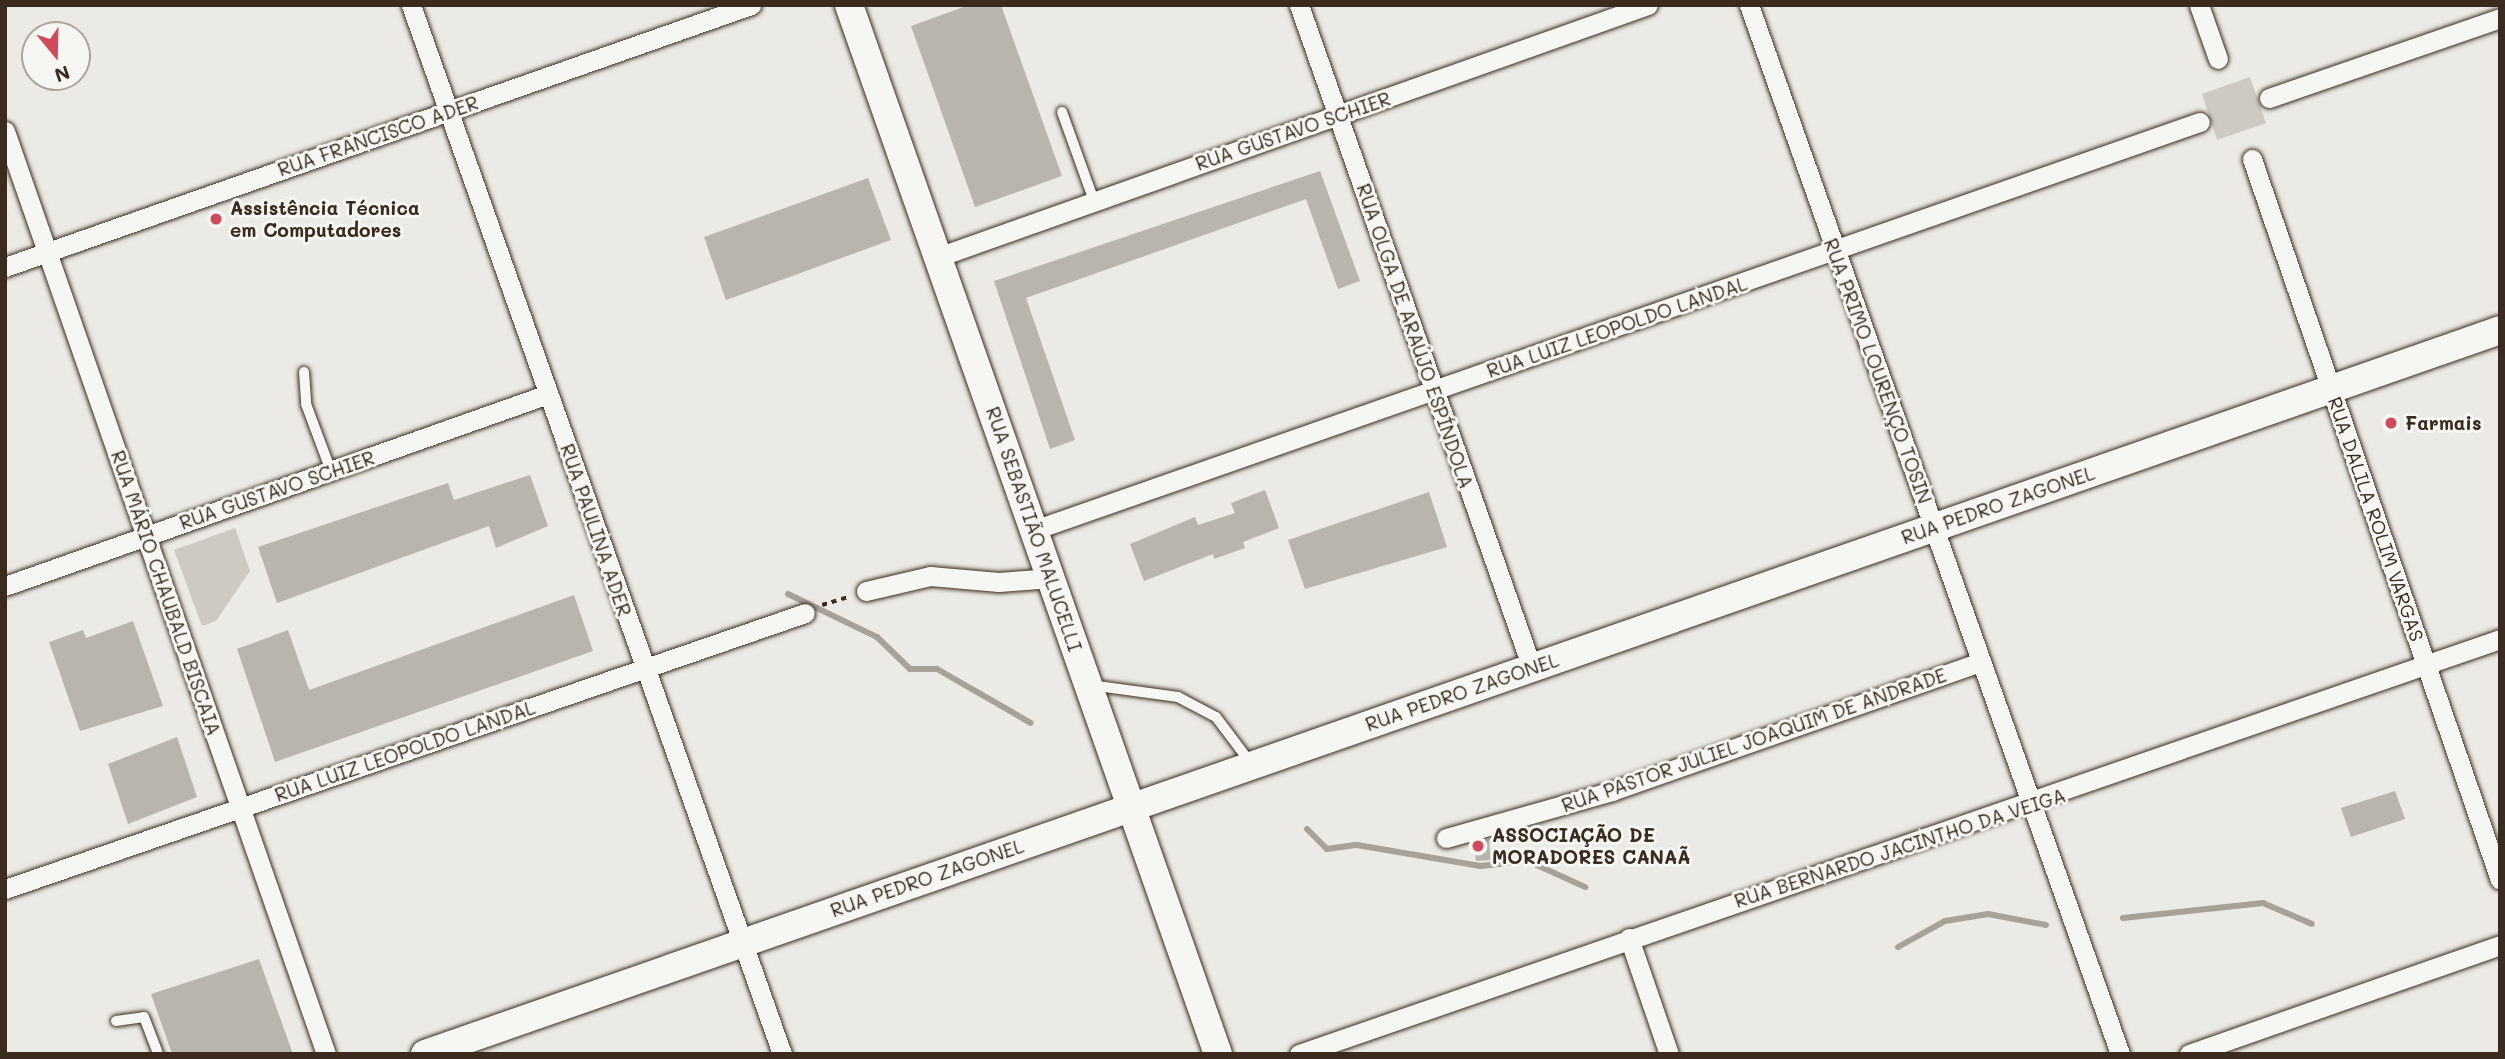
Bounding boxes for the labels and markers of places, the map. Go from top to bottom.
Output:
place label: Assistência Técnica em Computadores [230,197,420,241]
marker: Assistência Técnica em Computadores [208,211,224,227]
place label: Farmais [2405,412,2481,434]
marker: Farmais [2383,415,2399,431]
place label: ASSOCIAÇÃO DE MORADORES CANAÃ [1492,824,1691,868]
marker: ASSOCIAÇÃO DE MORADORES CANAÃ [1470,838,1486,854]

